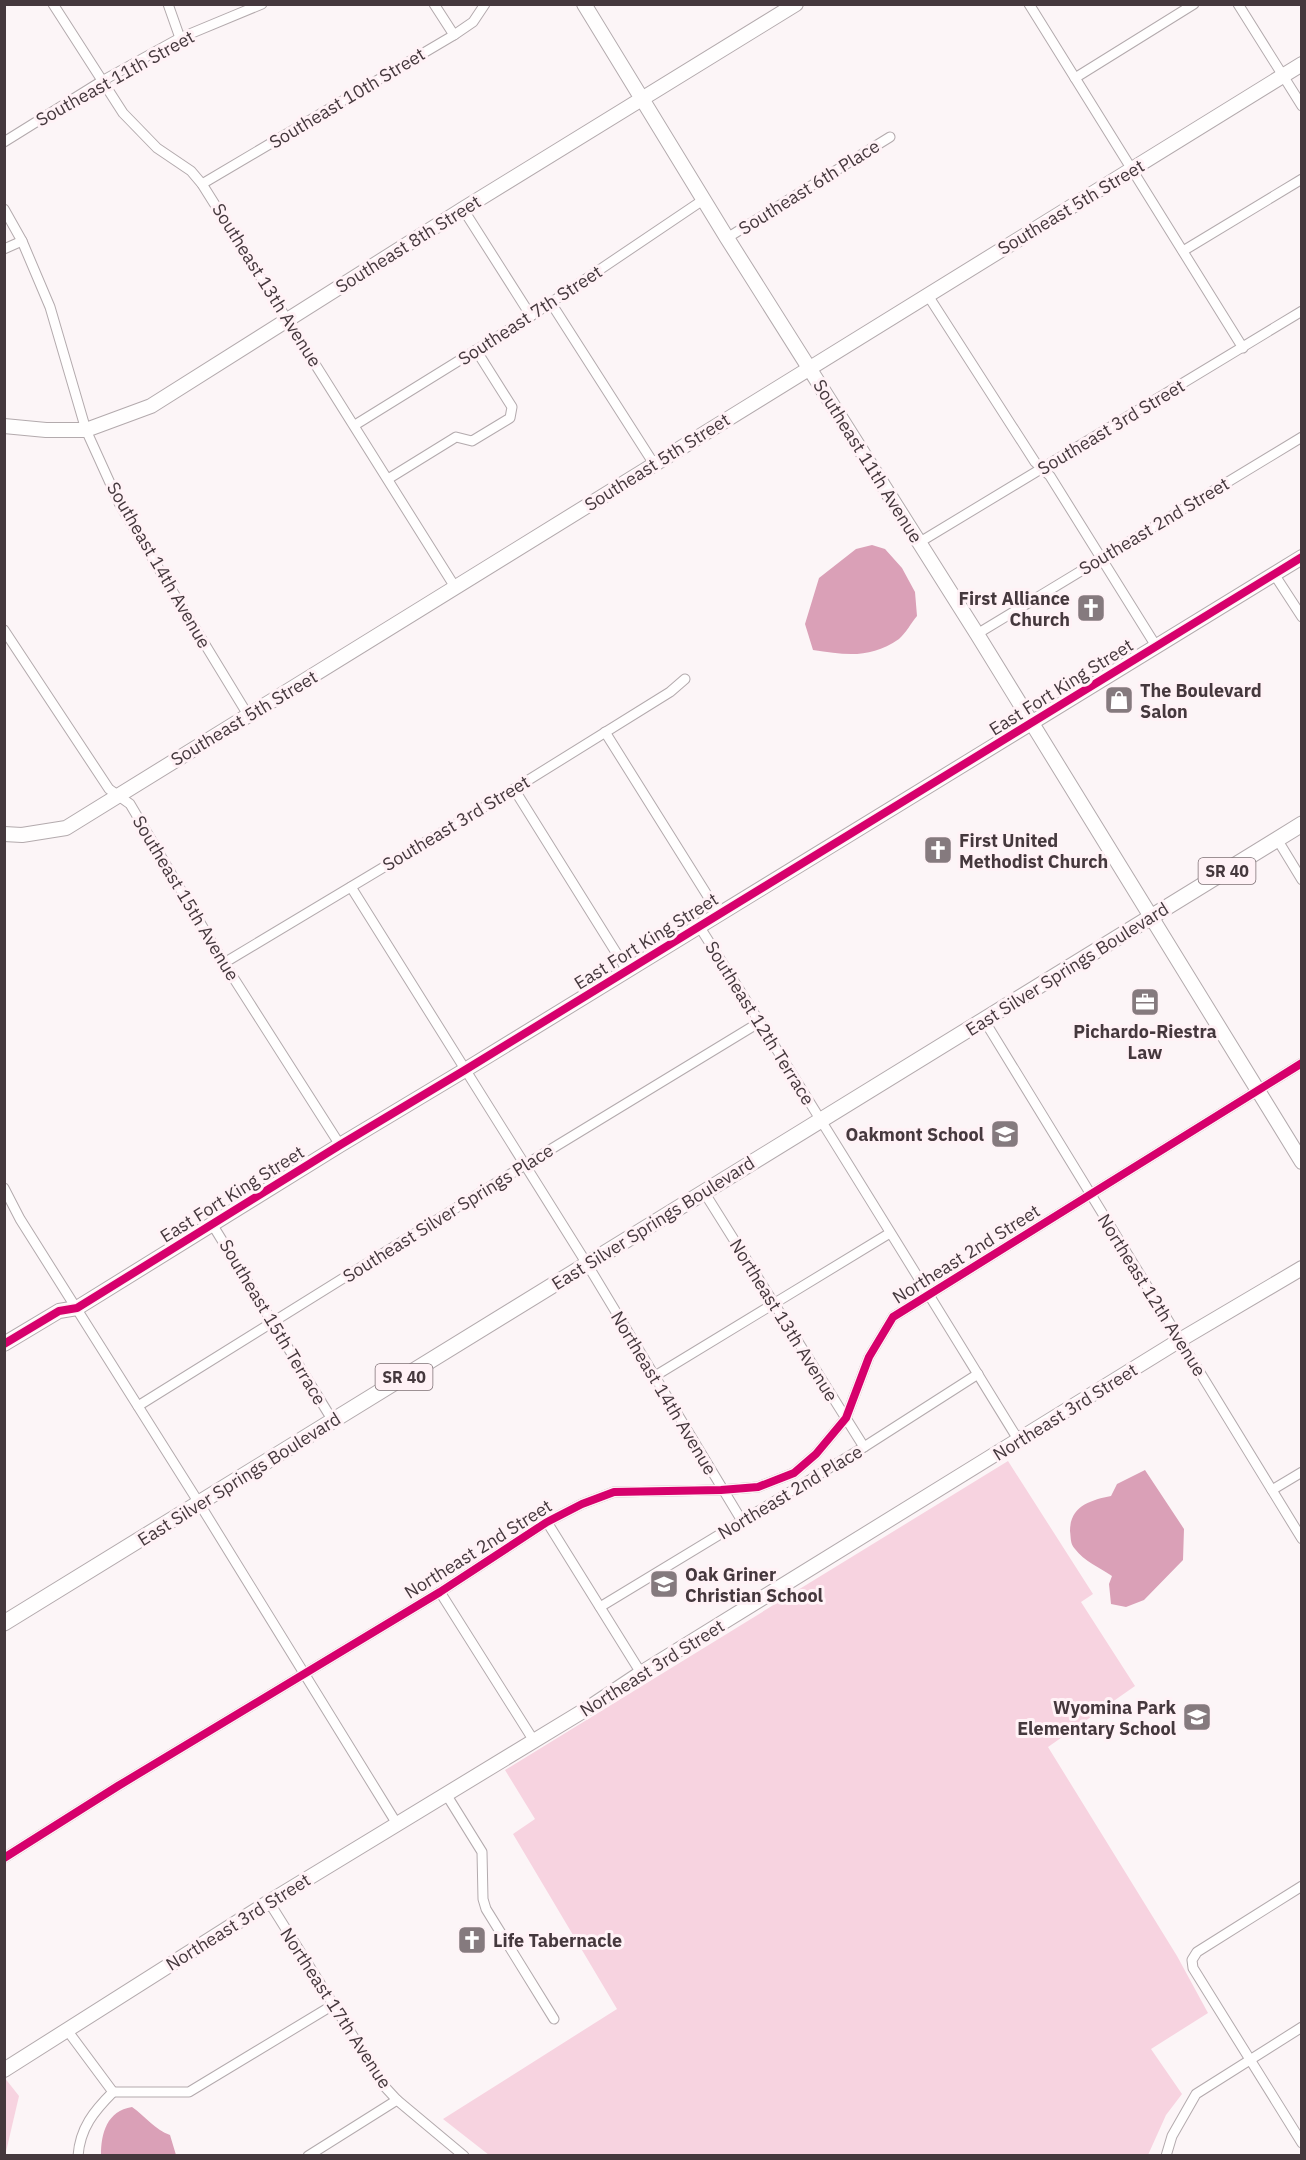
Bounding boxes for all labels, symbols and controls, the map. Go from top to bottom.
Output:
street label: Southeast 11th Street [32,25,198,131]
street label: Southeast 10th Street [265,42,429,154]
street label: Southeast 6th Place [734,134,884,240]
street label: Southeast 5th Street [994,154,1148,260]
street label: Southeast 8th Street [331,190,485,298]
street label: Southeast 13th Avenue [207,199,327,371]
street label: Southeast 7th Street [454,260,606,370]
street label: Southeast 3rd Street [1033,374,1189,480]
street label: Southeast 11th Avenue [808,375,928,547]
street label: Southeast 5th Street [580,408,734,516]
street label: Southeast 2nd Street [1075,472,1233,580]
street label: Southeast 14th Avenue [102,478,216,652]
place label: First Alliance Church [958,587,1070,631]
church icon: First Alliance Church [1075,592,1107,624]
street label: East Fort King Street [985,633,1137,741]
street label: Southeast 5th Street [167,665,321,771]
place label: The Boulevard Salon [1140,679,1262,723]
shop icon: The Boulevard Salon [1103,684,1135,716]
street label: Southeast 3rd Street [378,770,534,876]
street label: Southeast 15th Avenue [128,811,244,985]
place label: First United Methodist Church [959,829,1108,873]
church icon: First United Methodist Church [922,834,954,866]
road number: SR 40 [1198,858,1256,884]
street label: East Fort King Street [570,887,722,995]
street label: East Silver Springs Boulevard [961,897,1173,1041]
street label: Southeast 12th Terrace [700,937,820,1109]
office icon: Pichardo-Riestra Law [1129,986,1161,1018]
place label: Pichardo-Riestra Law [1073,1020,1217,1064]
school or university icon: Oakmont School [989,1118,1021,1150]
place label: Oakmont School [845,1123,985,1146]
street label: Southeast Silver Springs Place [338,1139,558,1287]
street label: East Fort King Street [156,1140,308,1248]
street label: East Silver Springs Boulevard [547,1151,759,1295]
street label: Northeast 2nd Street [888,1199,1044,1309]
street label: Northeast 12th Avenue [1093,1210,1211,1381]
street label: Southeast 15th Terrace [214,1235,332,1409]
street label: Northeast 13th Avenue [725,1235,843,1406]
street label: Northeast 14th Avenue [606,1307,722,1479]
street label: Northeast 3rd Street [988,1358,1142,1466]
road number: SR 40 [376,1364,432,1390]
street label: East Silver Springs Boulevard [133,1407,345,1551]
street label: Northeast 2nd Place [713,1440,867,1544]
street label: Northeast 2nd Street [400,1494,556,1604]
place label: Oak Griner Christian School [685,1563,824,1607]
school or university icon: Oak Griner Christian School [648,1568,680,1600]
street label: Northeast 3rd Street [575,1614,729,1722]
place label: Wyomina Park Elementary School [1017,1696,1177,1740]
school or university icon: Wyomina Park Elementary School [1181,1701,1213,1733]
street label: Northeast 3rd Street [161,1868,315,1976]
street label: Northeast 17th Avenue [275,1923,397,2093]
church icon: Life Tabernacle [456,1924,488,1956]
place label: Life Tabernacle [493,1929,622,1952]

